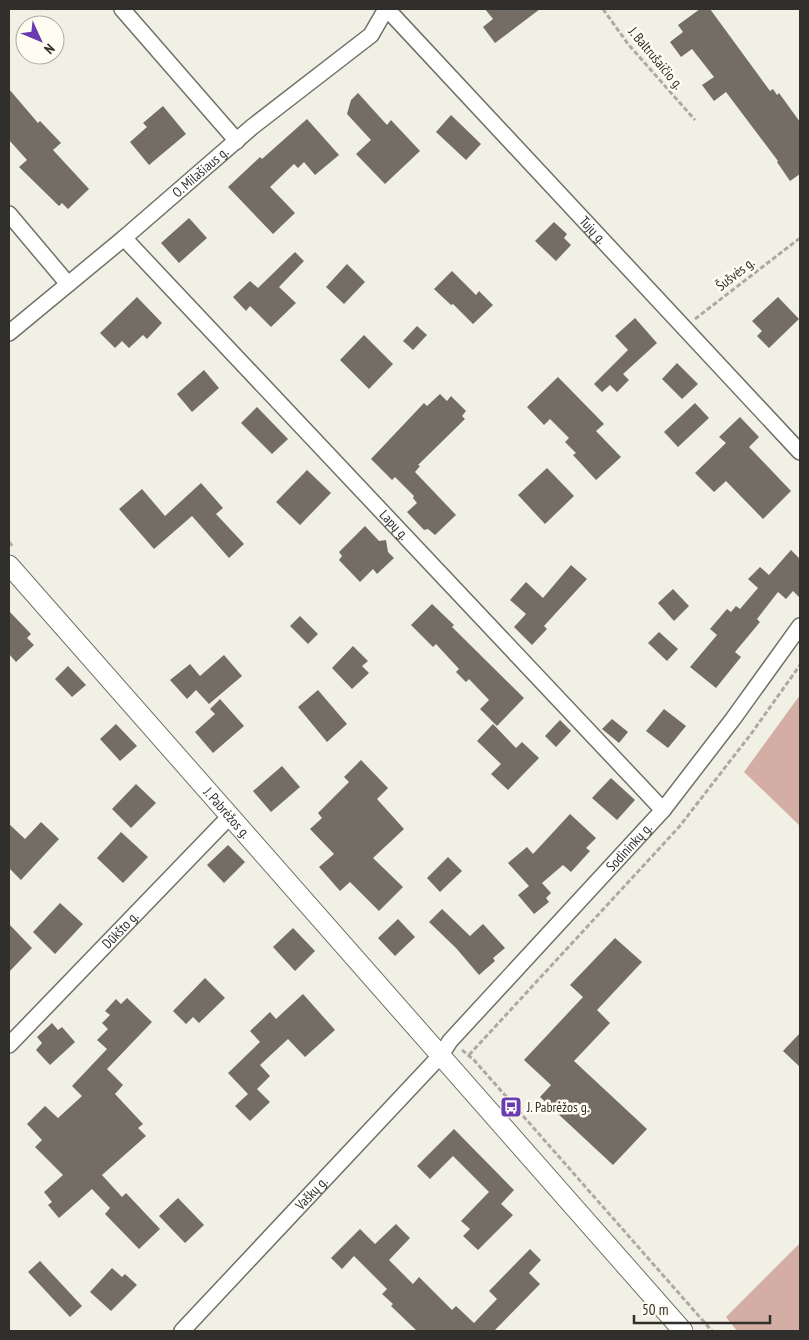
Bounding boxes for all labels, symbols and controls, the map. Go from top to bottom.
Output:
north arrow [15,15,65,65]
street label: J. Baltrušaičio g. [624,22,687,93]
text: N [40,40,58,58]
street label: O. Milašiaus g. [168,143,232,201]
street label: Tujų g. [576,212,610,248]
street label: Šušvės g. [712,253,758,295]
street label: Lapų g. [376,506,413,544]
street label: J. Pabrėžos g. [199,783,254,842]
street label: Sodininkų g. [602,819,656,875]
street label: Dūkšto g. [98,907,142,952]
bus stop icon: J. Pabrėžos g. [499,1095,523,1119]
place label: J. Pabrėžos g. [526,1098,589,1116]
street label: Vaškų g. [291,1173,331,1214]
scale bar [634,1292,770,1324]
text: 50 m [642,1300,668,1319]

